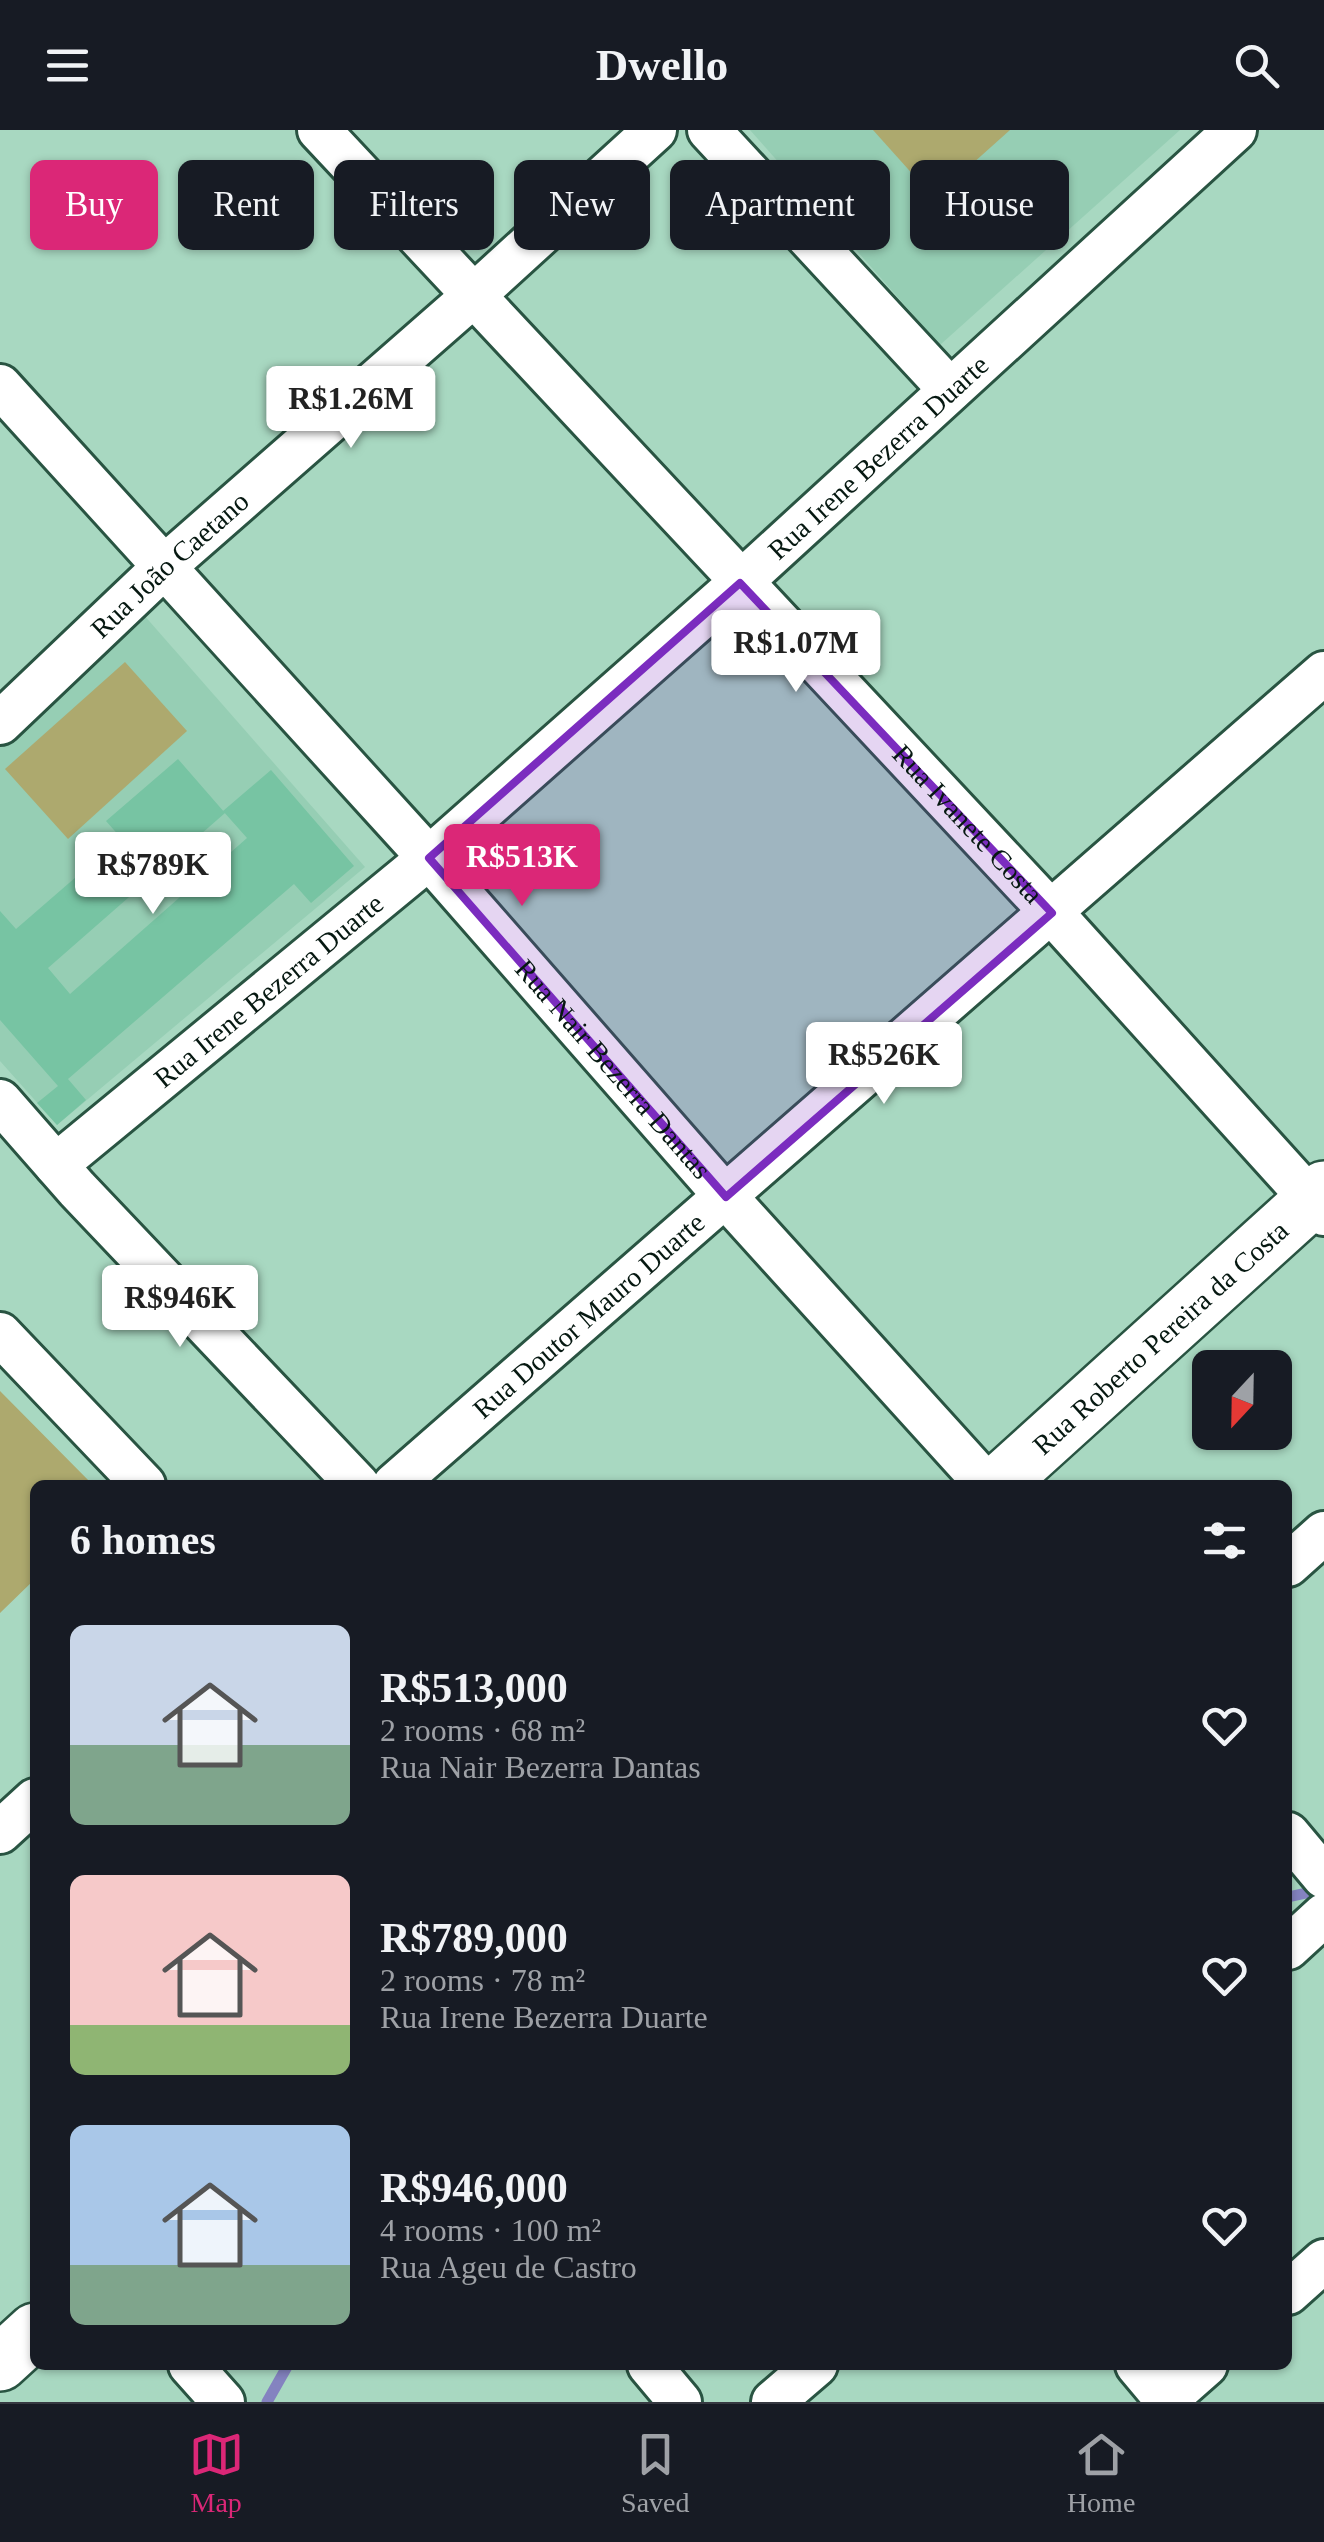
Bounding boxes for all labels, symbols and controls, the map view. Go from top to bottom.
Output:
icon: menu [40,38,95,93]
icon: search [1229,38,1284,93]
text: Dwello [596,40,728,90]
chip: Buy [30,160,158,250]
chip: Rent [178,160,314,250]
chip: Filters [334,160,494,250]
chip: New [514,160,650,250]
chip: Apartment [670,160,890,250]
chip: House [910,160,1069,250]
street label: Rua Irene Bezerra Duarte [762,349,994,566]
pin: R$1.26M [259,366,443,451]
text: R$1.26M [288,380,414,416]
street label: Rua João Caetano [84,485,255,644]
pin: R$1.07M [704,610,888,695]
text: R$1.07M [733,624,859,660]
street label: Rua Ivanete Costa [886,738,1050,910]
pin: R$513K [441,824,603,909]
pin: R$789K [72,832,234,917]
text: R$513K [466,838,578,874]
text: R$789K [97,846,209,882]
street label: Rua Irene Bezerra Duarte [148,887,389,1094]
street label: Rua Nair Bezerra Dantas [509,953,717,1185]
pin: R$526K [803,1022,965,1107]
text: R$526K [828,1036,940,1072]
street label: Rua Doutor Mauro Duarte [467,1207,710,1425]
street label: Rua Roberto Pereira da Costa [1027,1214,1295,1461]
pin: R$946K [99,1265,261,1350]
text: R$946K [124,1279,236,1315]
north arrow [1192,1350,1292,1450]
map controls [1192,1350,1292,1450]
icon: filters [1197,1513,1252,1568]
text: 6 homes [70,1517,216,1563]
icon: home [150,1665,270,1785]
text: R$513,000 [380,1665,568,1711]
icon: heart [1197,1698,1252,1753]
text: 2 rooms · 68 m² [380,1712,585,1748]
text: Rua Nair Bezerra Dantas [380,1749,701,1785]
icon: home [150,1915,270,2035]
text: R$789,000 [380,1915,568,1961]
icon: heart [1197,1948,1252,2003]
text: 2 rooms · 78 m² [380,1962,585,1998]
text: Rua Irene Bezerra Duarte [380,1999,708,2035]
icon: home [150,2165,270,2285]
text: R$946,000 [380,2165,568,2211]
icon: heart [1197,2198,1252,2253]
text: 4 rooms · 100 m² [380,2212,601,2248]
text: Rua Ageu de Castro [380,2249,637,2285]
tab: Map [189,2427,244,2519]
tab: Saved [621,2427,690,2519]
tab: Home [1067,2427,1135,2519]

